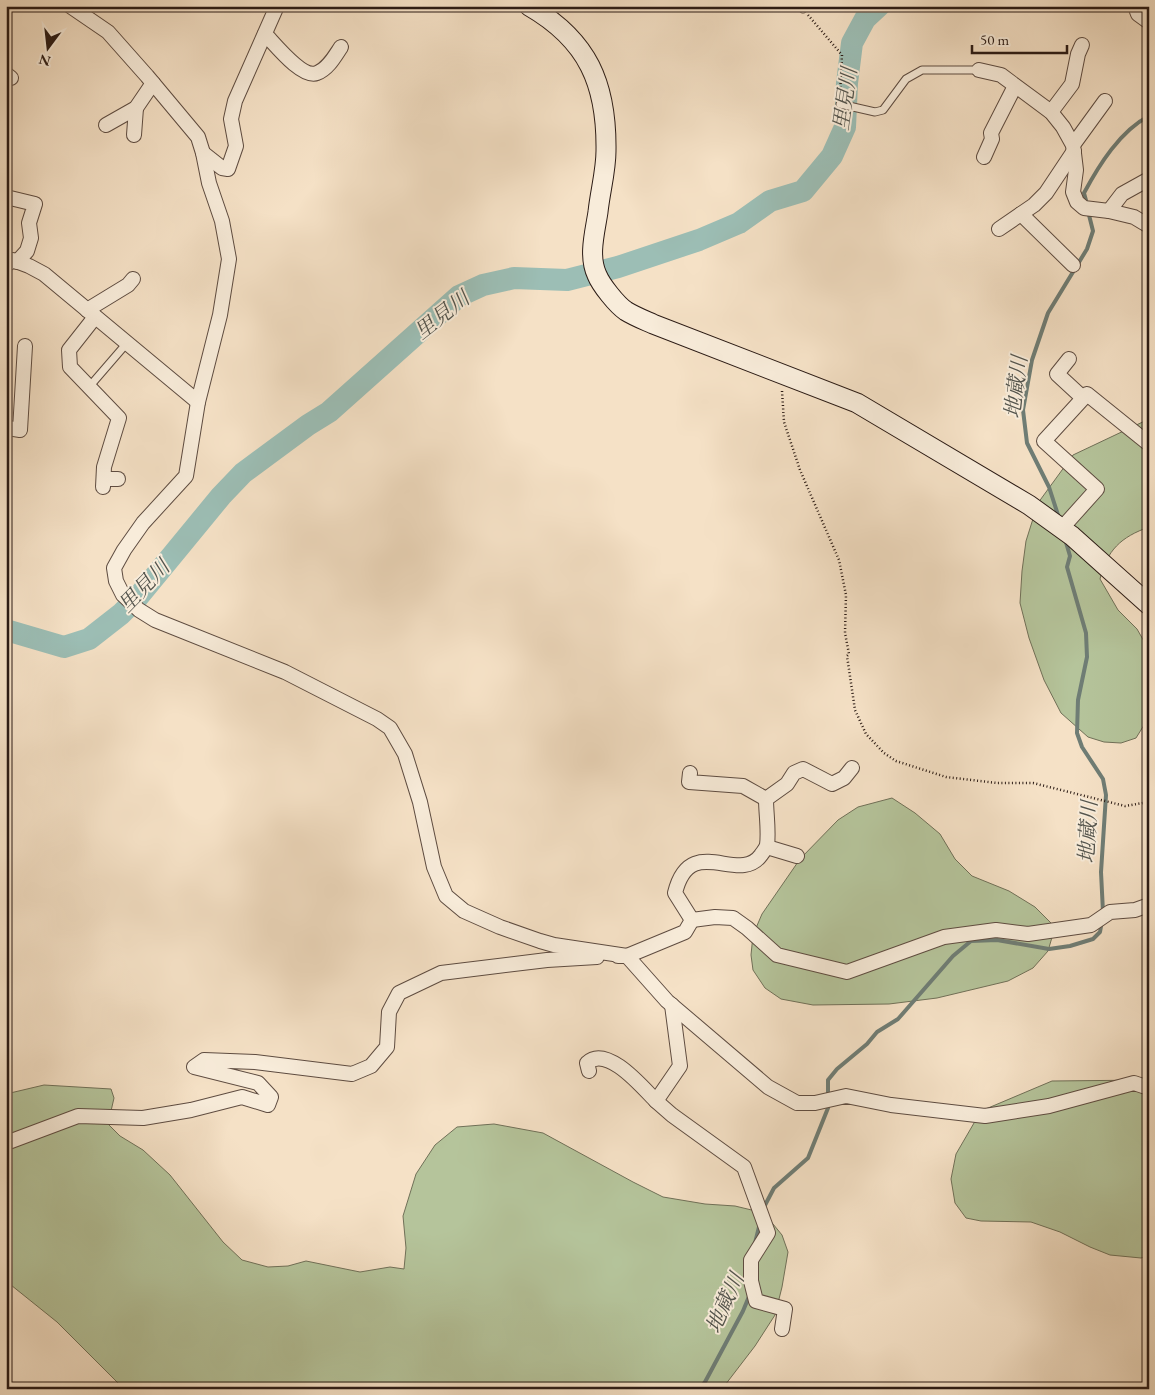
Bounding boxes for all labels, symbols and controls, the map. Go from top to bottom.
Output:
north arrow [22,22,72,72]
scale bar [972,22,1068,54]
text: 50 m [980,30,1009,49]
text: N [36,50,52,71]
water label: 里見川 [827,64,863,132]
water label: 里見川 [409,283,476,345]
water label: 地蔵川 [998,352,1033,420]
water label: 里見川 [112,552,177,618]
water label: 地蔵川 [1072,798,1103,864]
water label: 地蔵川 [699,1267,751,1337]

